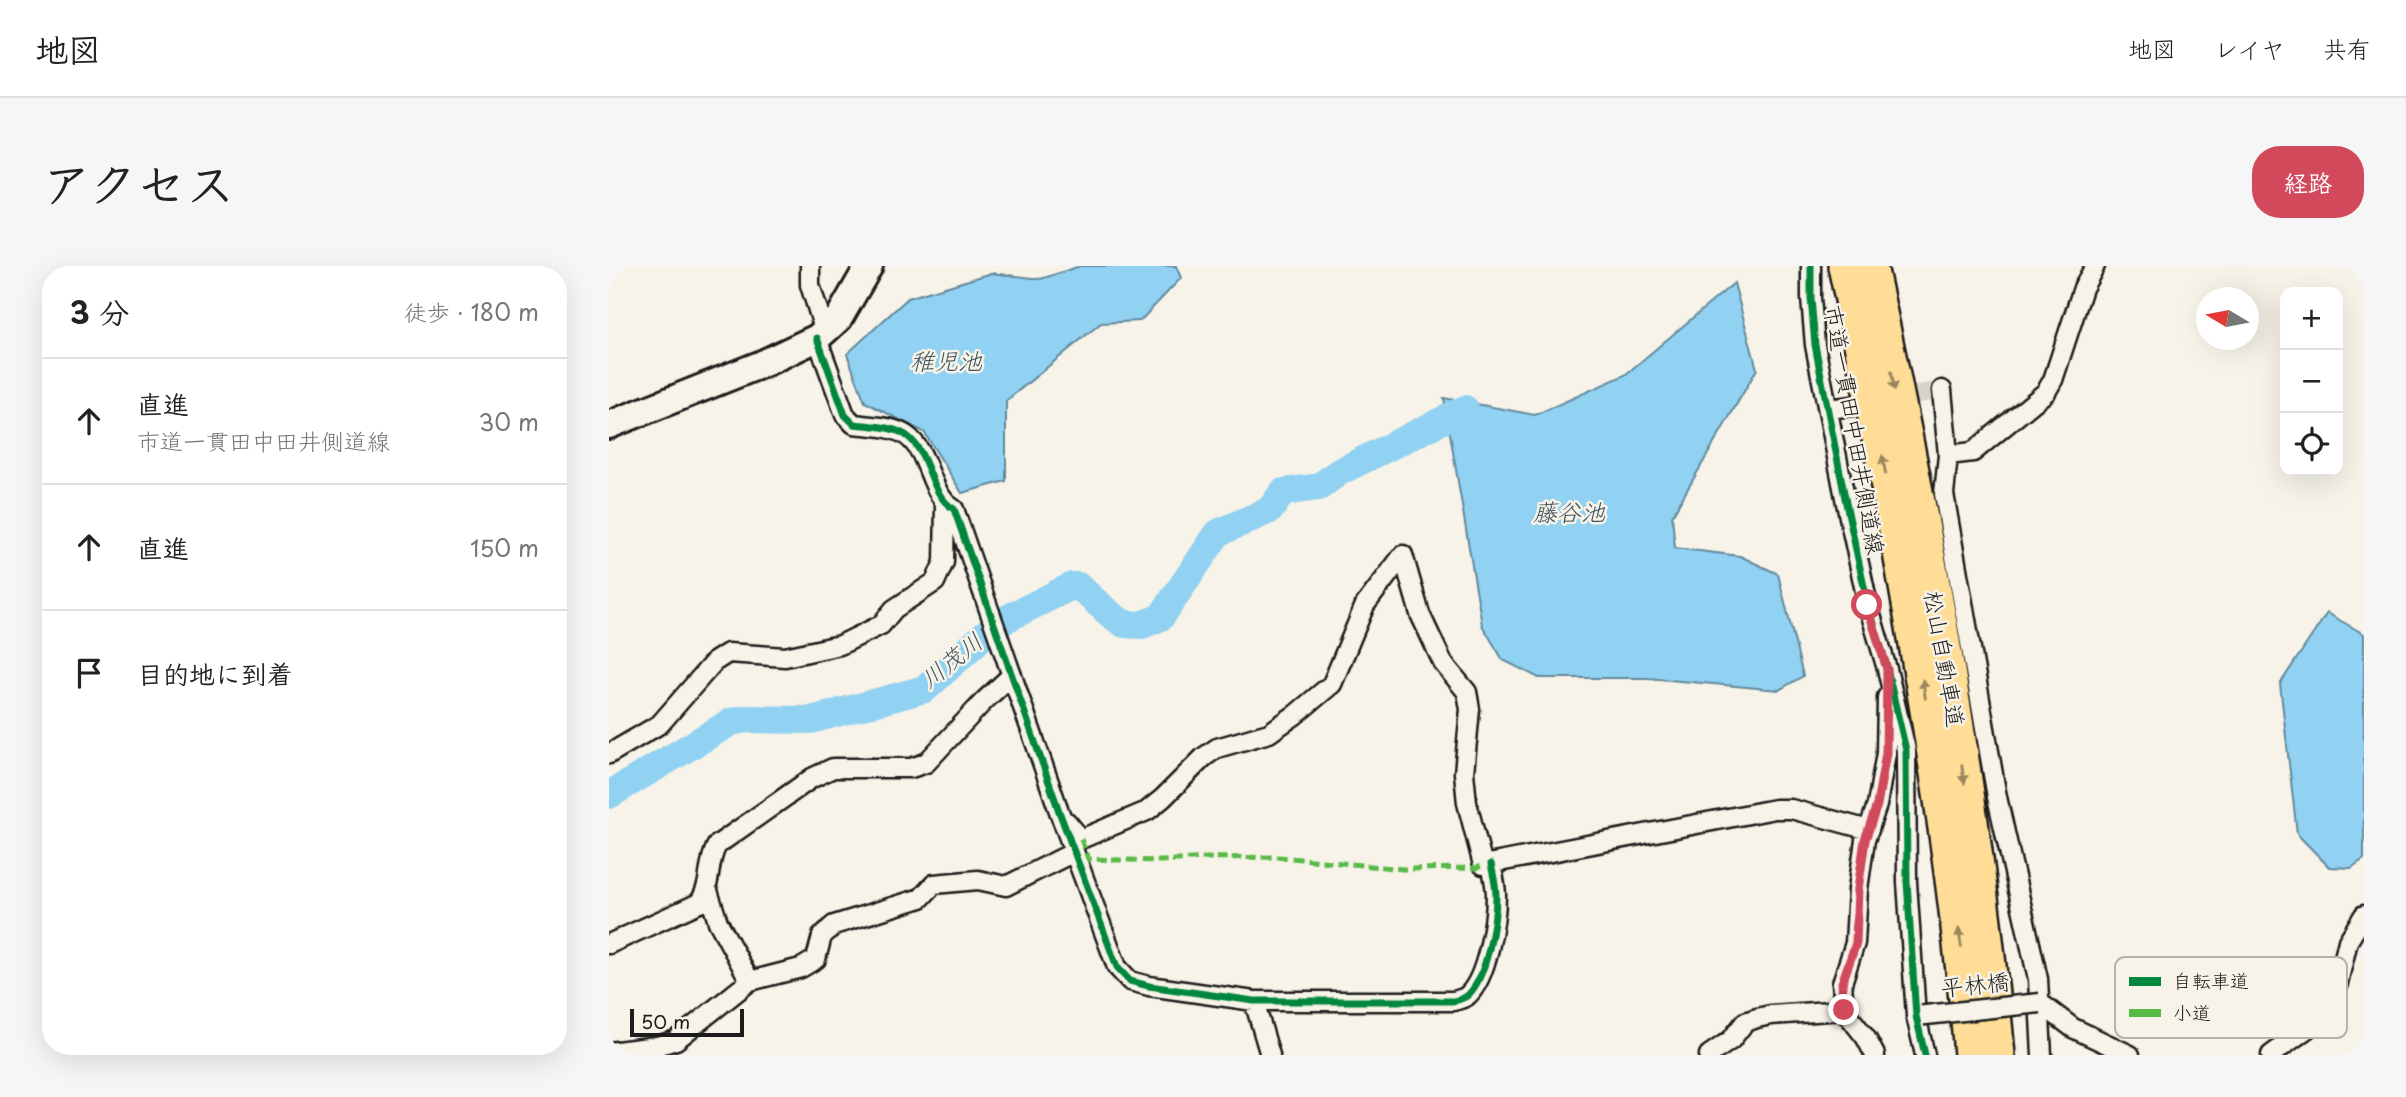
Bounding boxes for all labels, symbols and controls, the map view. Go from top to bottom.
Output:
text: 地図 [35,23,101,73]
text: 地図 [2128,30,2176,66]
text: レイヤ [2214,30,2285,66]
text: 共有 [2323,30,2371,66]
text: アクセス [42,145,235,219]
button: 経路 [2252,146,2364,218]
north arrow [2196,287,2259,350]
map controls [2280,287,2343,476]
button: + [2280,287,2343,350]
text: 3 分 [70,289,129,334]
text: 徒歩 · 180 m [404,294,539,329]
street label: 市道一貫田中田井側道線 [1816,302,1895,557]
water label: 稚児池 [910,342,983,378]
button: − [2280,350,2343,413]
one-way arrow [1888,370,1899,392]
text: 直進 [137,384,189,423]
icon: ahead [70,402,108,440]
text: 30 m [478,404,539,439]
button: locate [2280,413,2343,476]
text: 市道一貫田中田井側道線 [137,423,390,458]
one-way arrow [1878,454,1889,476]
water label: 藤谷池 [1533,493,1606,529]
icon: ahead [70,528,108,566]
text: 直進 [137,528,189,567]
text: 150 m [470,530,539,565]
street label: 松山自動車道 [1916,588,1975,730]
route start [1851,589,1882,620]
water label: 川茂川 [911,623,990,696]
icon: arrive [70,654,108,692]
text: 目的地に到着 [137,654,293,693]
one-way arrow [1918,678,1929,700]
one-way arrow [1957,763,1968,785]
one-way arrow [1955,927,1966,949]
legend [2115,957,2347,1038]
street label: 平林橋 [1939,962,2011,1005]
text: 自転車道 [2173,966,2249,994]
route end [1828,994,1859,1025]
text: 小道 [2173,998,2211,1026]
scale bar [630,1006,744,1038]
text: 50 m [641,1007,690,1035]

